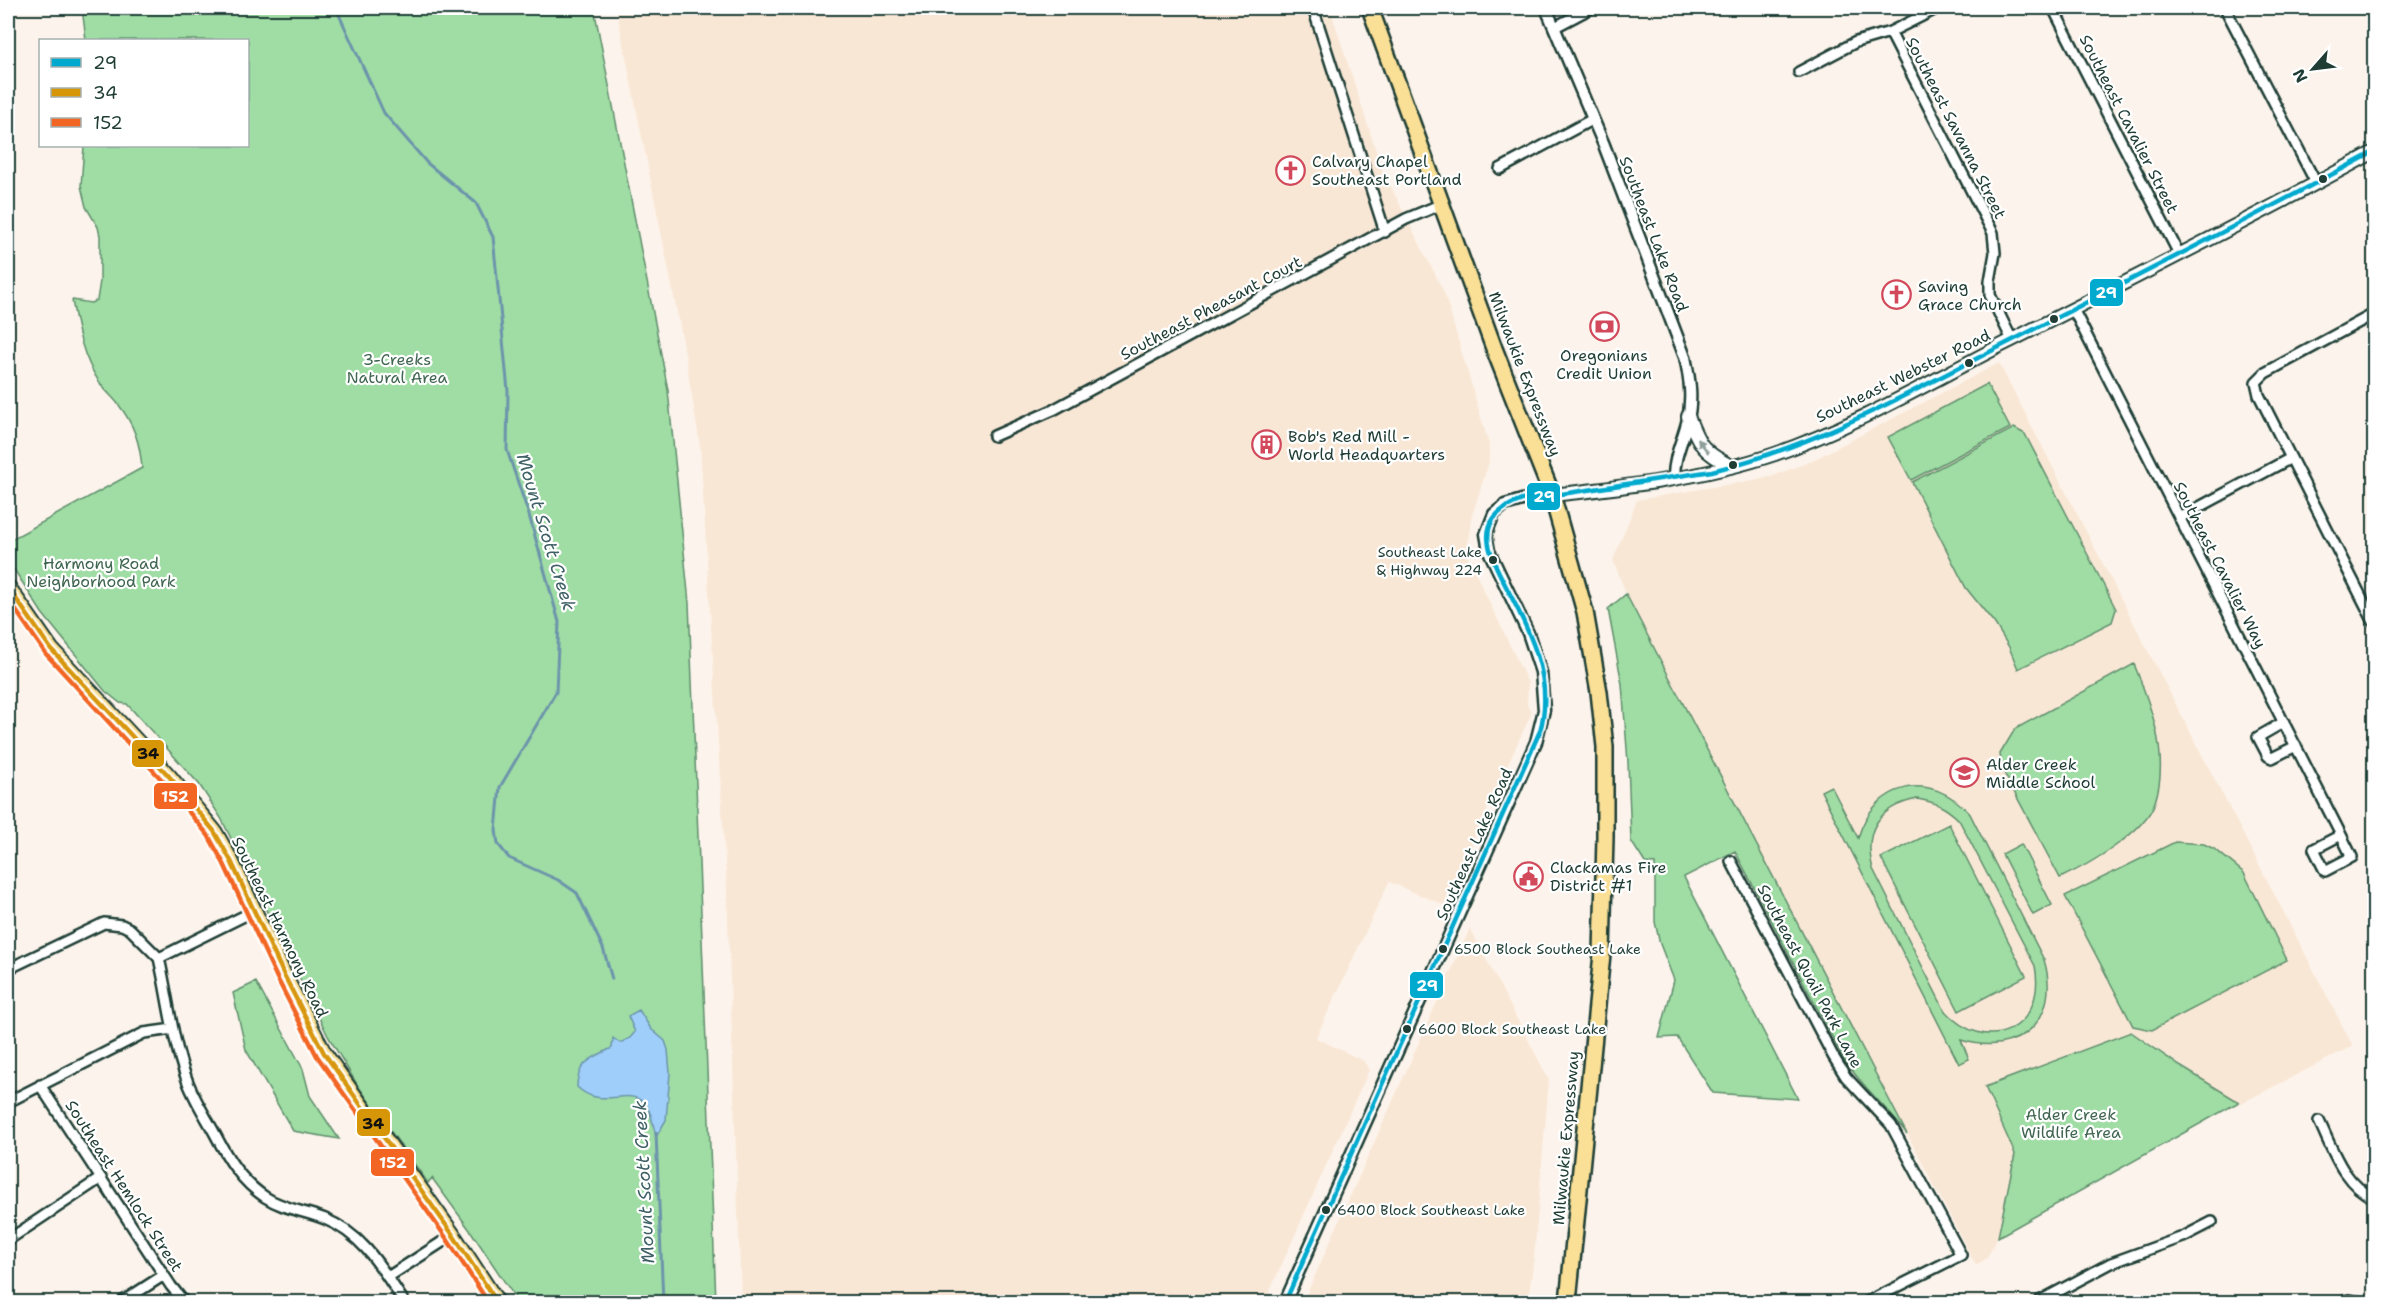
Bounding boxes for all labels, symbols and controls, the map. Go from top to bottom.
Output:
street label: Southeast Cavalier Street [2075,31,2183,217]
street label: Southeast Savanna Street [1901,34,2011,222]
legend [39,39,249,147]
north arrow [2283,39,2343,99]
text: 29 [93,51,117,75]
text: N [2288,65,2312,86]
text: 34 [93,81,118,105]
text: 152 [93,111,123,135]
place label: Calvary Chapel Southeast Portland [1312,151,1462,190]
street label: Southeast Lake Road [1615,153,1693,315]
church icon: Calvary Chapel Southeast Portland [1275,154,1307,186]
unlabelled marker [2317,173,2329,185]
street label: Southeast Pheasant Court [1117,251,1305,365]
place label: Saving Grace Church [1918,276,2022,315]
line badge: 29 [2089,278,2124,307]
church icon: Saving Grace Church [1881,279,1913,311]
text: 29 [2095,282,2117,303]
street label: Milwaukie Expressway [1484,289,1566,459]
bank icon: Oregonians Credit Union [1588,311,1620,343]
unlabelled marker [2048,313,2060,325]
street label: Southeast Webster Road [1812,324,1994,428]
place label: Oregonians Credit Union [1556,345,1652,384]
park label: 3-Creeks Natural Area [346,349,448,388]
unlabelled marker [1963,357,1975,369]
place label: Bob's Red Mill - World Headquarters [1288,426,1445,465]
building icon: Bob's Red Mill - World Headquarters [1251,429,1283,461]
one-way arrow [1698,439,1710,454]
water label: Mount Scott Creek [511,450,582,614]
unlabelled marker [1727,459,1739,471]
street label: Southeast Cavalier Way [2169,478,2271,652]
line badge: 29 [1526,482,1561,511]
text: 29 [1533,486,1555,507]
place label: Southeast Lake & Highway 224 [1377,543,1482,579]
park label: Harmony Road Neighborhood Park [26,553,176,592]
marker: Southeast Lake & Highway 224 [1487,554,1499,566]
line badge: 34 [131,739,165,768]
text: 34 [137,743,159,764]
place label: Alder Creek Middle School [1986,754,2096,793]
school or university icon: Alder Creek Middle School [1949,757,1981,789]
street label: Southeast Lake Road [1431,764,1517,924]
line badge: 152 [153,782,198,810]
text: 152 [161,786,189,807]
street label: Southeast Harmony Road [227,833,333,1021]
place label: Clackamas Fire District #1 [1550,857,1667,896]
public building icon: Clackamas Fire District #1 [1513,860,1545,892]
street label: Southeast Quail Park Lane [1753,880,1867,1072]
place label: 6500 Block Southeast Lake [1454,940,1641,958]
marker: 6500 Block Southeast Lake [1437,943,1449,955]
line badge: 29 [1409,971,1444,999]
text: 29 [1416,975,1438,996]
place label: 6600 Block Southeast Lake [1418,1020,1606,1038]
marker: 6600 Block Southeast Lake [1401,1023,1413,1035]
street label: Milwaukie Expressway [1548,1050,1584,1226]
street label: Southeast Hemlock Street [60,1096,188,1276]
water label: Mount Scott Creek [628,1099,660,1264]
park label: Alder Creek Wildlife Area [2021,1104,2121,1143]
line badge: 34 [356,1108,391,1137]
text: 34 [362,1113,384,1134]
line badge: 152 [370,1148,415,1177]
text: 152 [379,1152,407,1173]
place label: 6400 Block Southeast Lake [1337,1201,1525,1219]
marker: 6400 Block Southeast Lake [1320,1204,1332,1216]

